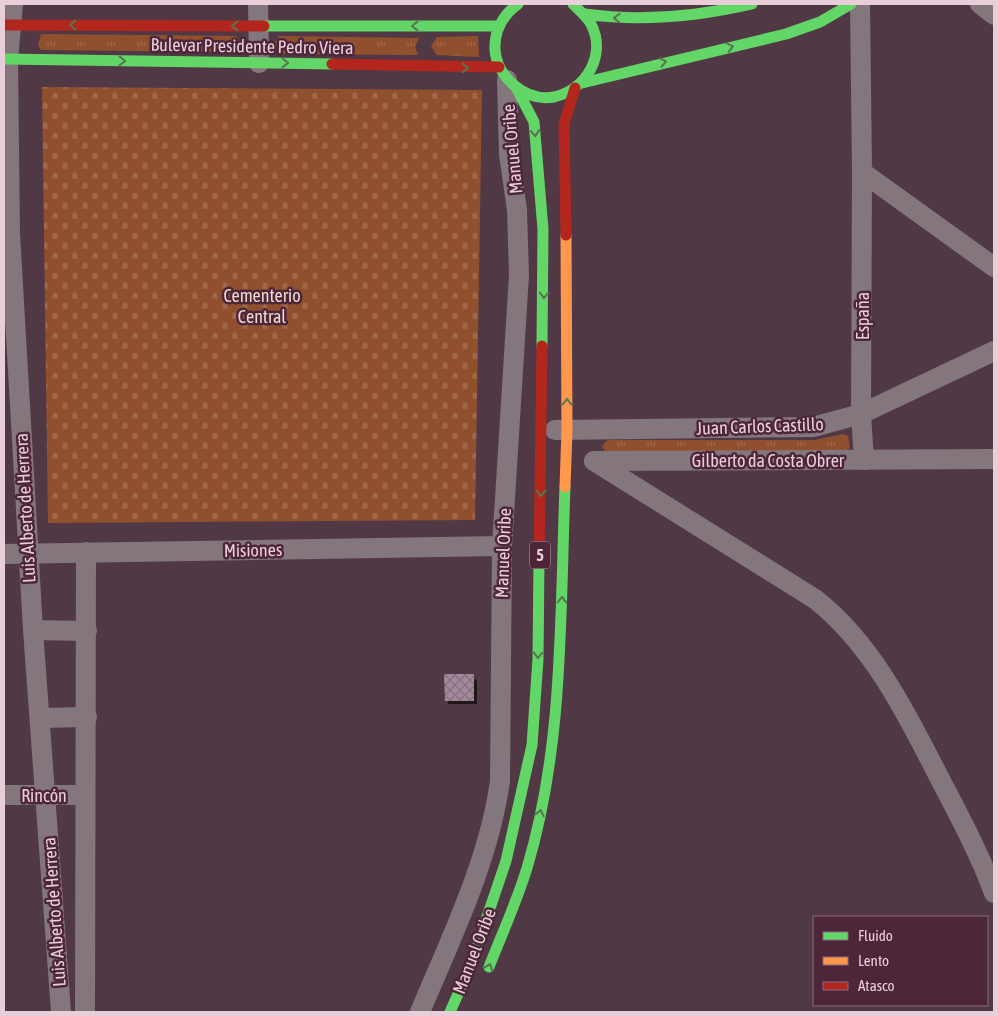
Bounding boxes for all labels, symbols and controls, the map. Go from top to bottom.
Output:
one-way arrow [613,13,620,23]
one-way arrow [69,20,76,30]
one-way arrow [231,21,239,31]
one-way arrow [411,21,419,31]
street label: Bulevar Presidente Pedro Viera [150,34,354,58]
one-way arrow [725,42,734,53]
one-way arrow [119,56,127,66]
one-way arrow [659,57,668,68]
one-way arrow [281,58,289,69]
one-way arrow [461,62,469,73]
street label: Manuel Oribe [498,103,526,195]
one-way arrow [529,130,540,138]
park label: Cementerio Central [223,285,301,327]
one-way arrow [538,292,549,300]
street label: España [852,292,873,340]
one-way arrow [562,398,572,406]
street label: Juan Carlos Castillo [696,413,824,439]
street label: Luis Alberto de Herrera [11,433,39,583]
street label: Gilberto da Costa Obrer [692,450,845,471]
one-way arrow [536,490,546,497]
street label: Manuel Oribe [491,508,515,598]
street label: Misiones [224,539,282,561]
road number: 5 [530,542,550,568]
one-way arrow [557,596,567,604]
one-way arrow [532,652,543,660]
street label: Rincón [21,785,67,806]
one-way arrow [534,809,545,818]
street label: Luis Alberto de Herrera [38,837,70,987]
street label: Manuel Oribe [448,905,500,997]
legend [813,916,988,1006]
text: Fluido [858,927,893,944]
text: Lento [858,952,889,969]
one-way arrow [483,963,493,972]
text: Atasco [858,977,895,994]

